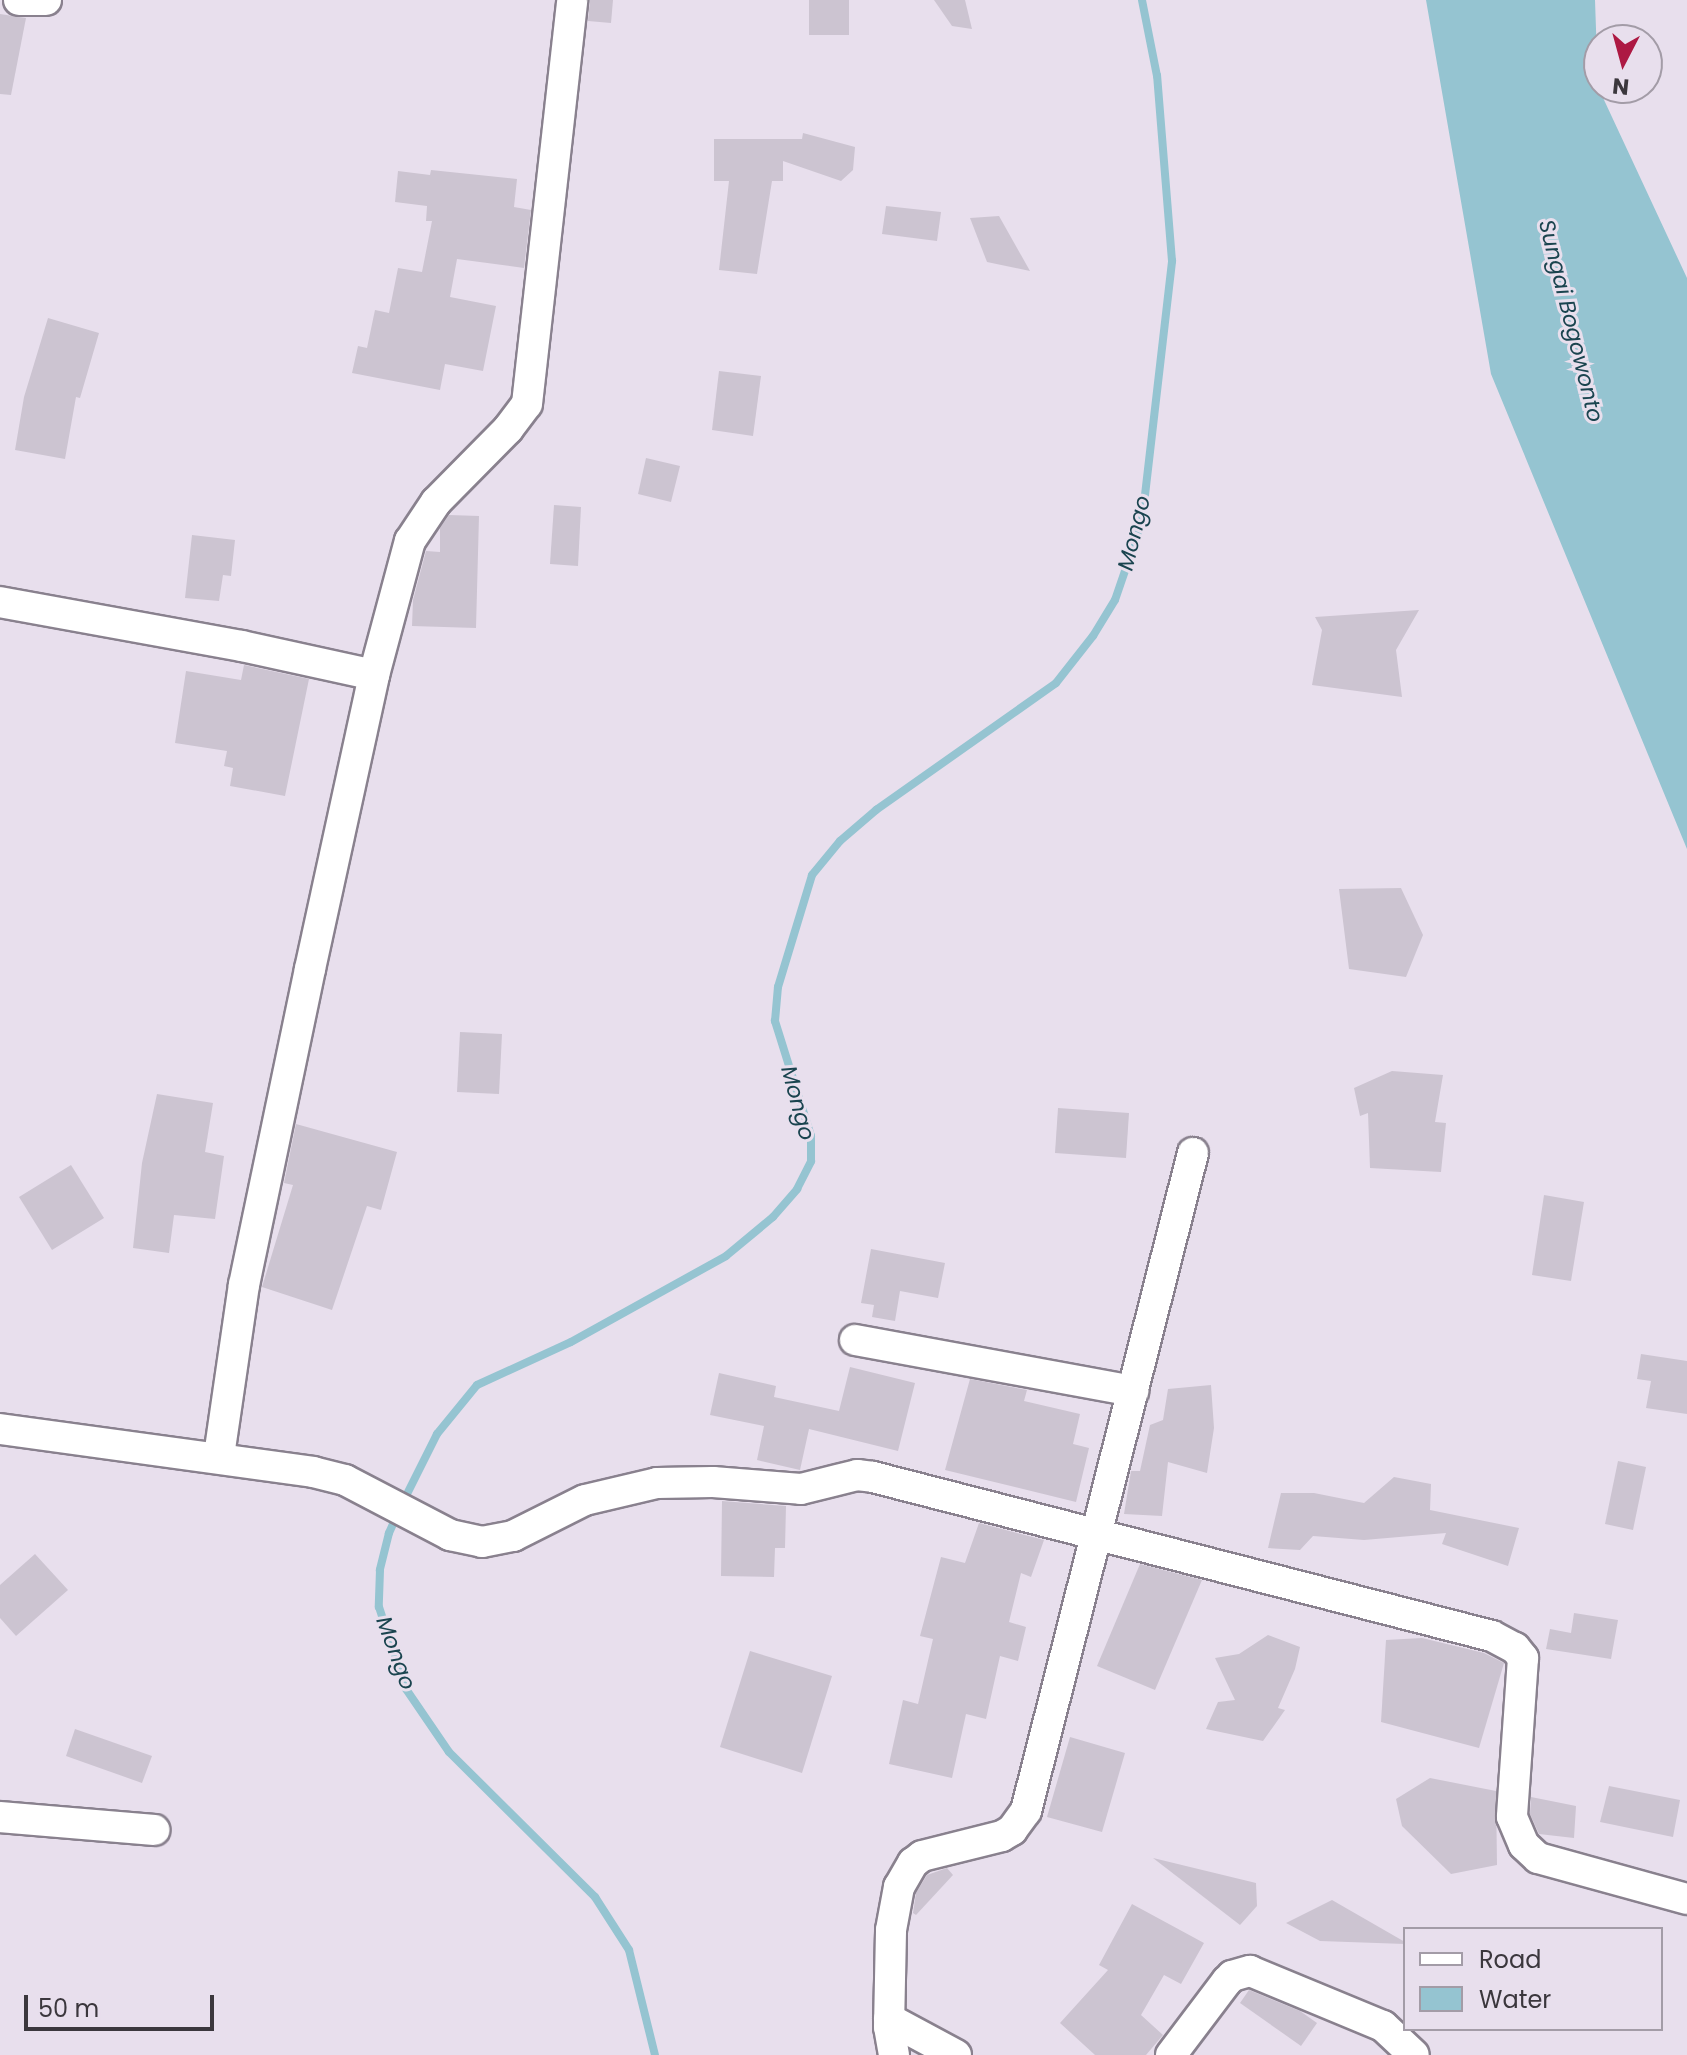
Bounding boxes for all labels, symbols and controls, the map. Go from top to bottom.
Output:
north arrow [1583,24,1663,104]
text: N [1611,70,1631,103]
water label: Sungai Bogowonto [1533,217,1609,425]
water label: Mongo [1112,493,1156,573]
water label: Mongo [775,1063,821,1143]
water label: Mongo [371,1613,421,1693]
legend [1403,1927,1663,2031]
text: Road [1479,1943,1541,1976]
scale bar [28,1979,218,2029]
text: Water [1479,1983,1551,2016]
text: 50 m [38,1992,99,2025]

